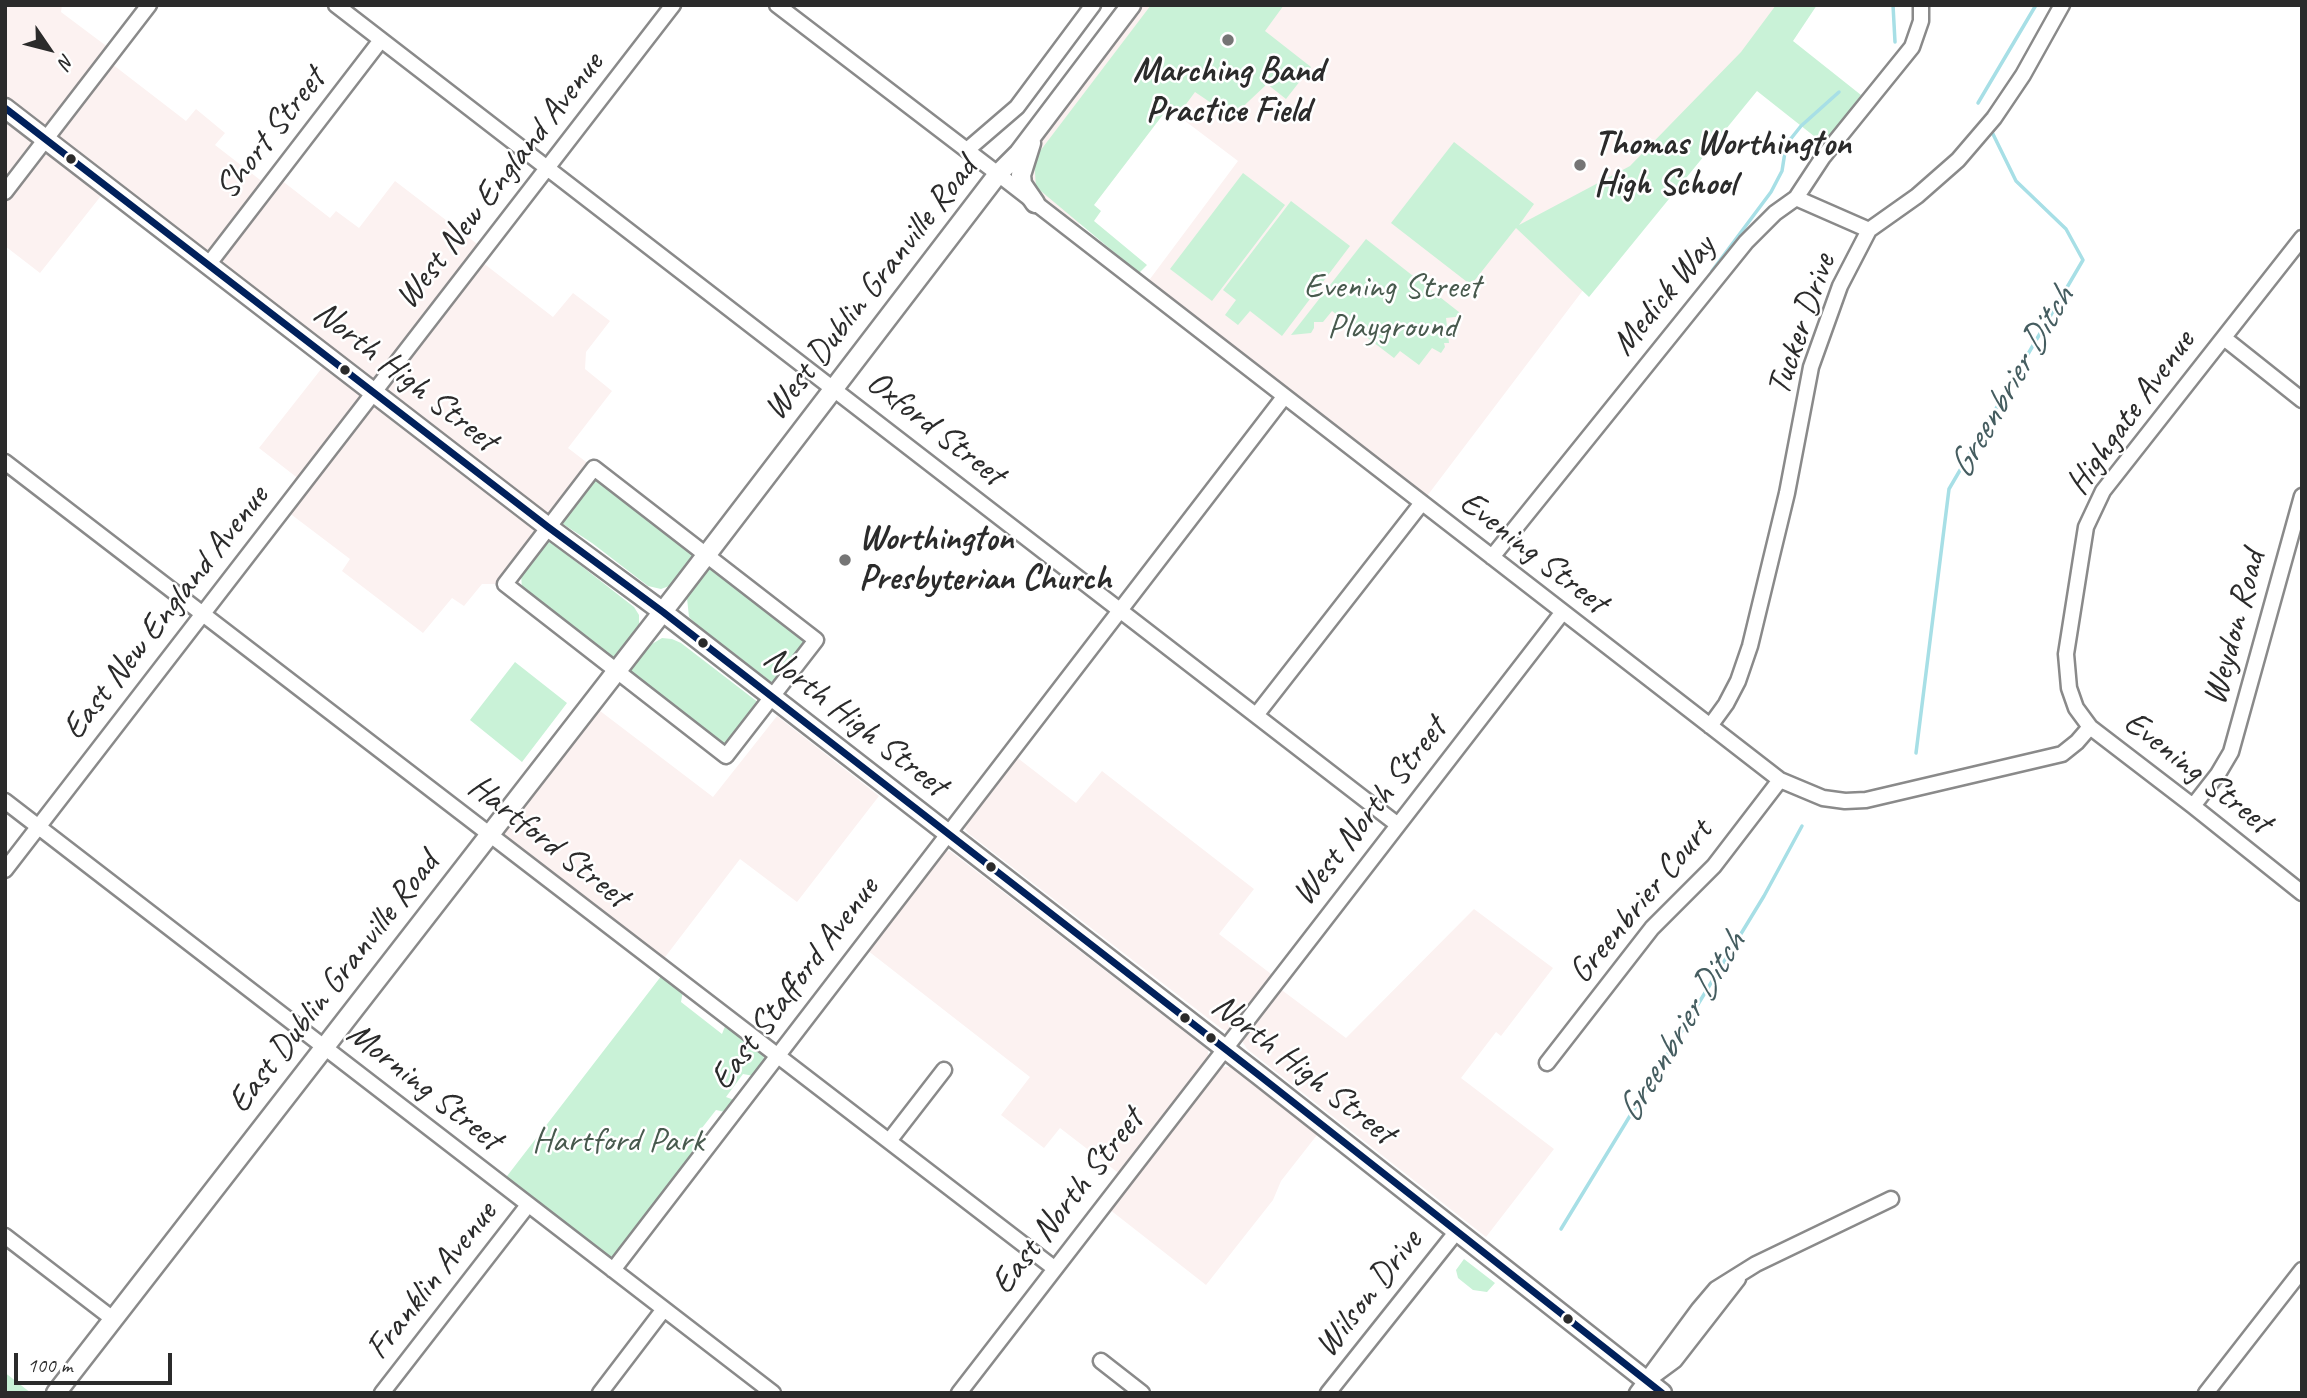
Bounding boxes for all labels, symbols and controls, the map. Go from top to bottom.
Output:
north arrow [14,14,84,84]
marker: Marching Band Practice Field [1220,32,1236,48]
street label: West New England Avenue [387,44,613,318]
text: N [53,49,79,73]
place label: Marching Band Practice Field [1133,51,1323,133]
street label: Short Street [207,60,335,208]
place label: Thomas Worthington High School [1594,124,1851,206]
street label: West Dublin Granville Road [755,149,987,429]
unlabelled marker [64,152,78,166]
marker: Thomas Worthington High School [1572,157,1588,173]
street label: Medick Way [1603,228,1725,364]
street label: Tucker Drive [1758,249,1846,401]
park label: Evening Street Playground [1304,267,1480,349]
water label: Greenbrier Ditch [1939,279,2085,487]
street label: North High Street [305,292,505,462]
street label: Highgate Avenue [2057,322,2205,504]
street label: Oxford Street [857,362,1013,496]
unlabelled marker [338,363,352,377]
street label: East New England Avenue [54,477,278,749]
street label: Evening Street [1451,482,1615,624]
place label: Worthington Presbyterian Church [859,519,1111,601]
street label: Weydon Road [2194,546,2276,710]
marker: Worthington Presbyterian Church [837,552,853,568]
unlabelled marker [696,636,710,650]
street label: North High Street [755,637,955,807]
street label: Evening Street [2115,702,2279,844]
street label: West North Street [1284,710,1456,914]
street label: Hartford Street [459,766,637,918]
street label: Greenbrier Court [1560,812,1722,992]
street label: East Dublin Granville Road [219,844,449,1122]
unlabelled marker [984,860,998,874]
street label: East Stafford Avenue [701,869,889,1099]
water label: Greenbrier Ditch [1608,925,1756,1131]
street label: North High Street [1203,985,1403,1155]
unlabelled marker [1178,1011,1192,1025]
street label: Morning Street [338,1013,510,1161]
unlabelled marker [1204,1031,1218,1045]
street label: East North Street [983,1101,1153,1303]
park label: Hartford Park [532,1121,704,1163]
street label: Franklin Avenue [357,1194,507,1368]
street label: Wilson Drive [1306,1222,1432,1366]
unlabelled marker [1561,1312,1575,1326]
scale bar [18,1338,175,1382]
text: 100 m [27,1352,72,1378]

